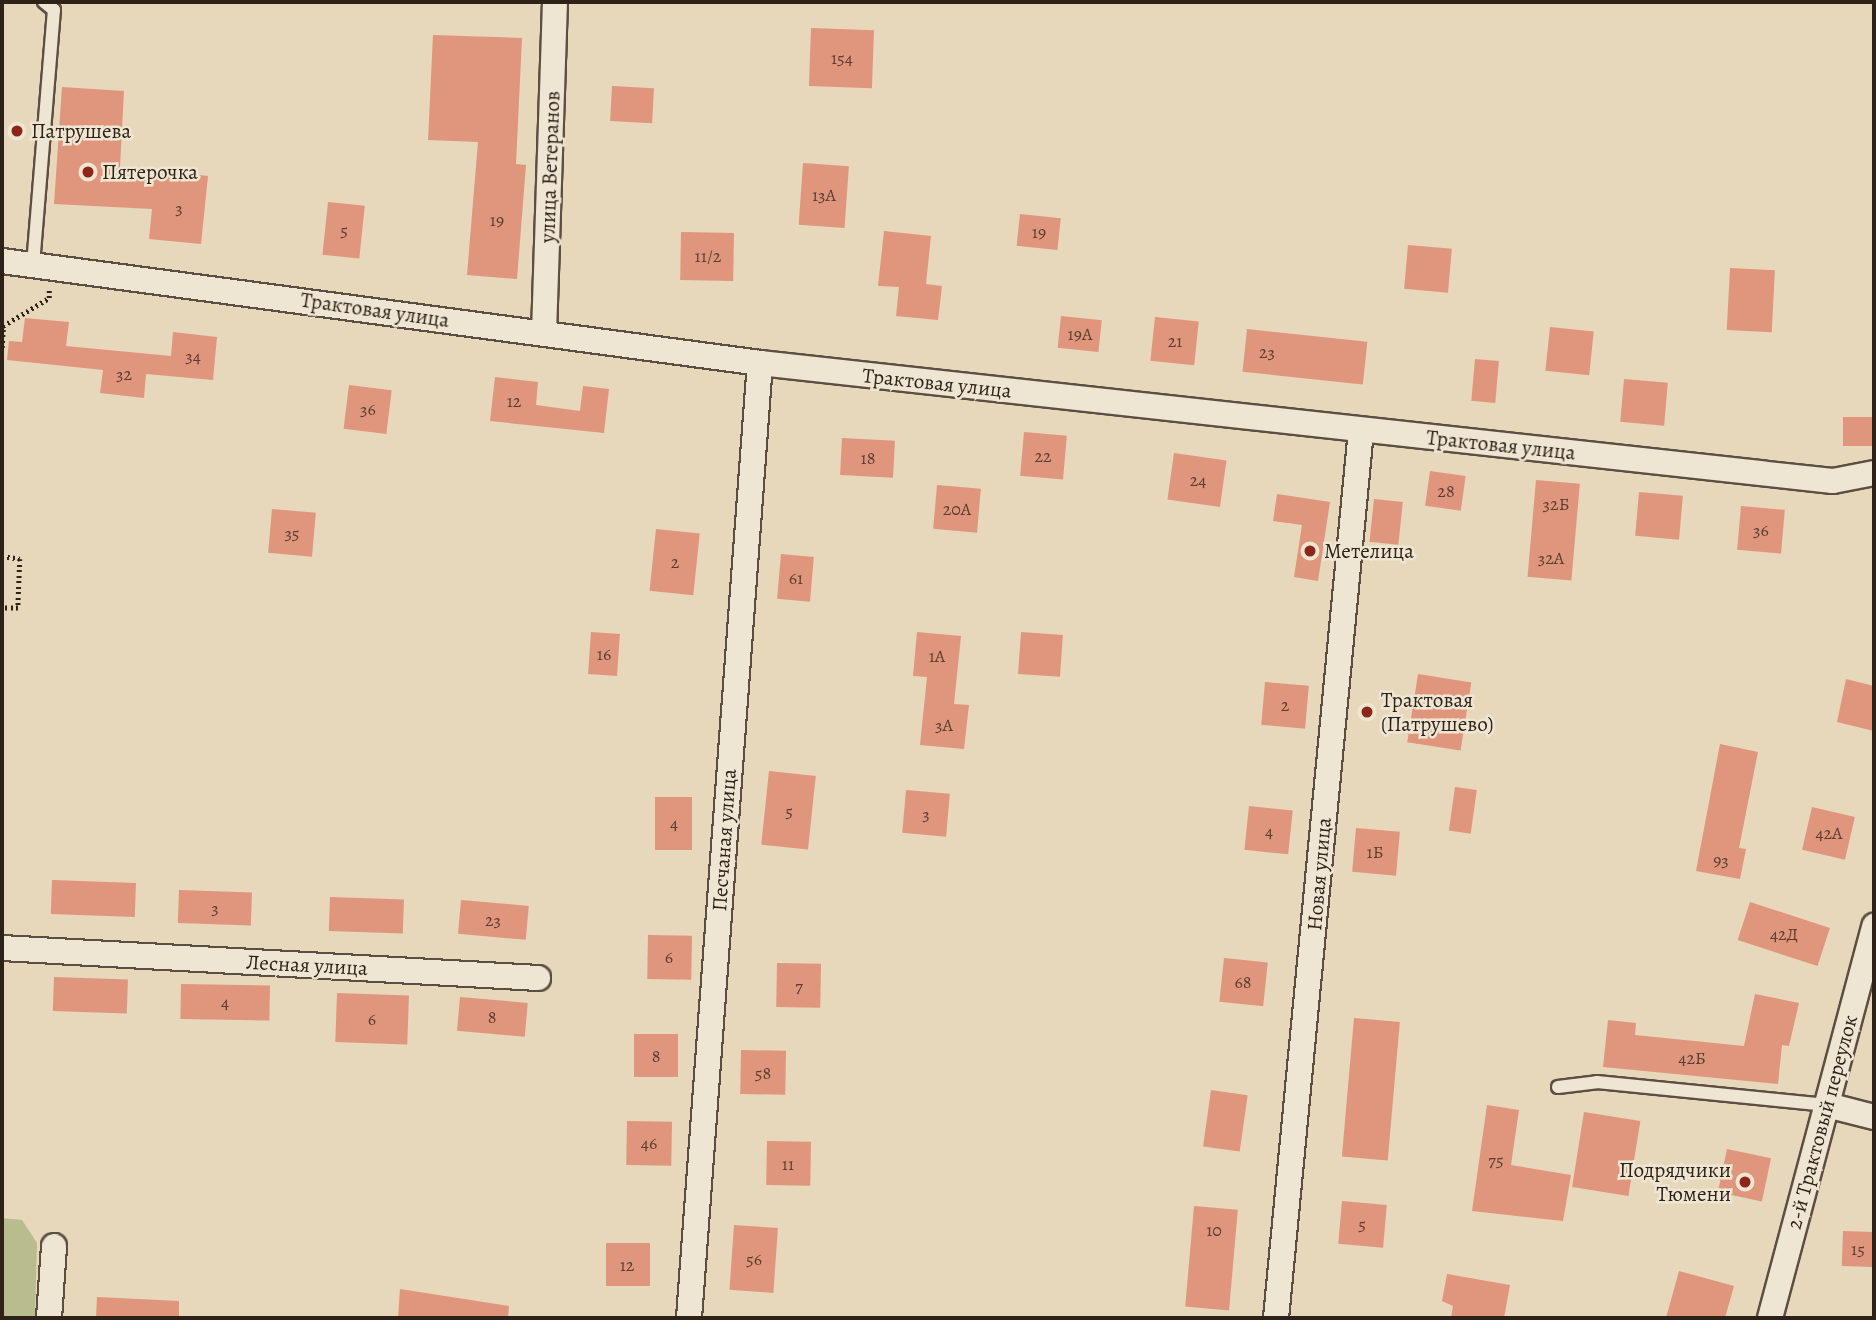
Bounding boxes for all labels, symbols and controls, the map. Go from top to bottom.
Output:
house number: 154 [831,47,853,69]
street label: улица Ветеранов [535,91,565,243]
place label: Патрушева [31,118,131,144]
marker: Патрушева [9,123,25,139]
place label: Пятерочка [102,159,198,185]
marker: Пятерочка [80,164,96,180]
house number: 13А [812,184,836,206]
house number: 3 [175,197,183,219]
house number: 19 [490,209,504,231]
house number: 5 [340,219,348,241]
house number: 19 [1032,221,1046,243]
house number: 11/2 [695,245,721,267]
street label: Трактовая улица [299,287,451,333]
house number: 19А [1068,323,1092,345]
house number: 21 [1168,330,1182,352]
house number: 23 [1259,341,1275,363]
house number: 34 [185,345,201,367]
house number: 32 [116,363,132,385]
street label: Трактовая улица [861,363,1013,403]
house number: 12 [507,390,521,412]
house number: 36 [360,398,376,420]
street label: Трактовая улица [1425,425,1577,465]
house number: 22 [1034,445,1052,467]
house number: 18 [861,447,875,469]
house number: 24 [1190,469,1206,491]
house number: 28 [1437,480,1455,502]
house number: 32Б [1543,493,1569,515]
house number: 20А [943,498,971,520]
house number: 36 [1753,519,1769,541]
house number: 35 [284,522,300,544]
place label: Метелица [1324,538,1414,564]
marker: Метелица [1302,543,1318,559]
house number: 32А [1538,547,1564,569]
house number: 2 [671,551,679,573]
house number: 61 [789,567,803,589]
house number: 16 [597,643,611,665]
house number: 1А [929,645,945,667]
place label: Трактовая (Патрушево) [1381,687,1494,737]
house number: 2 [1281,694,1289,716]
marker: Трактовая (Патрушево) [1359,704,1375,720]
house number: 3А [935,714,953,736]
street label: Песчаная улица [706,768,742,912]
house number: 5 [785,800,793,822]
house number: 3 [922,803,930,825]
house number: 4 [670,812,678,834]
street label: Новая улица [1301,816,1337,932]
house number: 4 [1265,820,1273,842]
house number: 42А [1815,822,1843,844]
house number: 1Б [1367,841,1383,863]
house number: 93 [1713,849,1729,871]
house number: 3 [211,897,219,919]
house number: 23 [485,909,501,931]
house number: 42Д [1770,923,1798,945]
house number: 6 [665,946,673,968]
street label: Лесная улица [246,949,368,981]
house number: 68 [1234,971,1252,993]
house number: 7 [795,975,803,997]
house number: 4 [221,991,229,1013]
house number: 8 [488,1006,496,1028]
house number: 6 [368,1008,376,1030]
street label: 2-й Трактовый переулок [1781,1012,1863,1232]
house number: 8 [652,1045,660,1067]
house number: 42Б [1678,1047,1706,1069]
house number: 58 [755,1062,771,1084]
house number: 46 [641,1132,657,1154]
house number: 75 [1488,1149,1504,1171]
house number: 11 [782,1153,794,1175]
place label: Подрядчики Тюмени [1619,1157,1731,1207]
marker: Подрядчики Тюмени [1737,1174,1753,1190]
house number: 5 [1358,1213,1366,1235]
house number: 10 [1206,1219,1222,1241]
house number: 15 [1851,1238,1865,1260]
house number: 56 [746,1248,762,1270]
house number: 12 [620,1254,634,1276]

